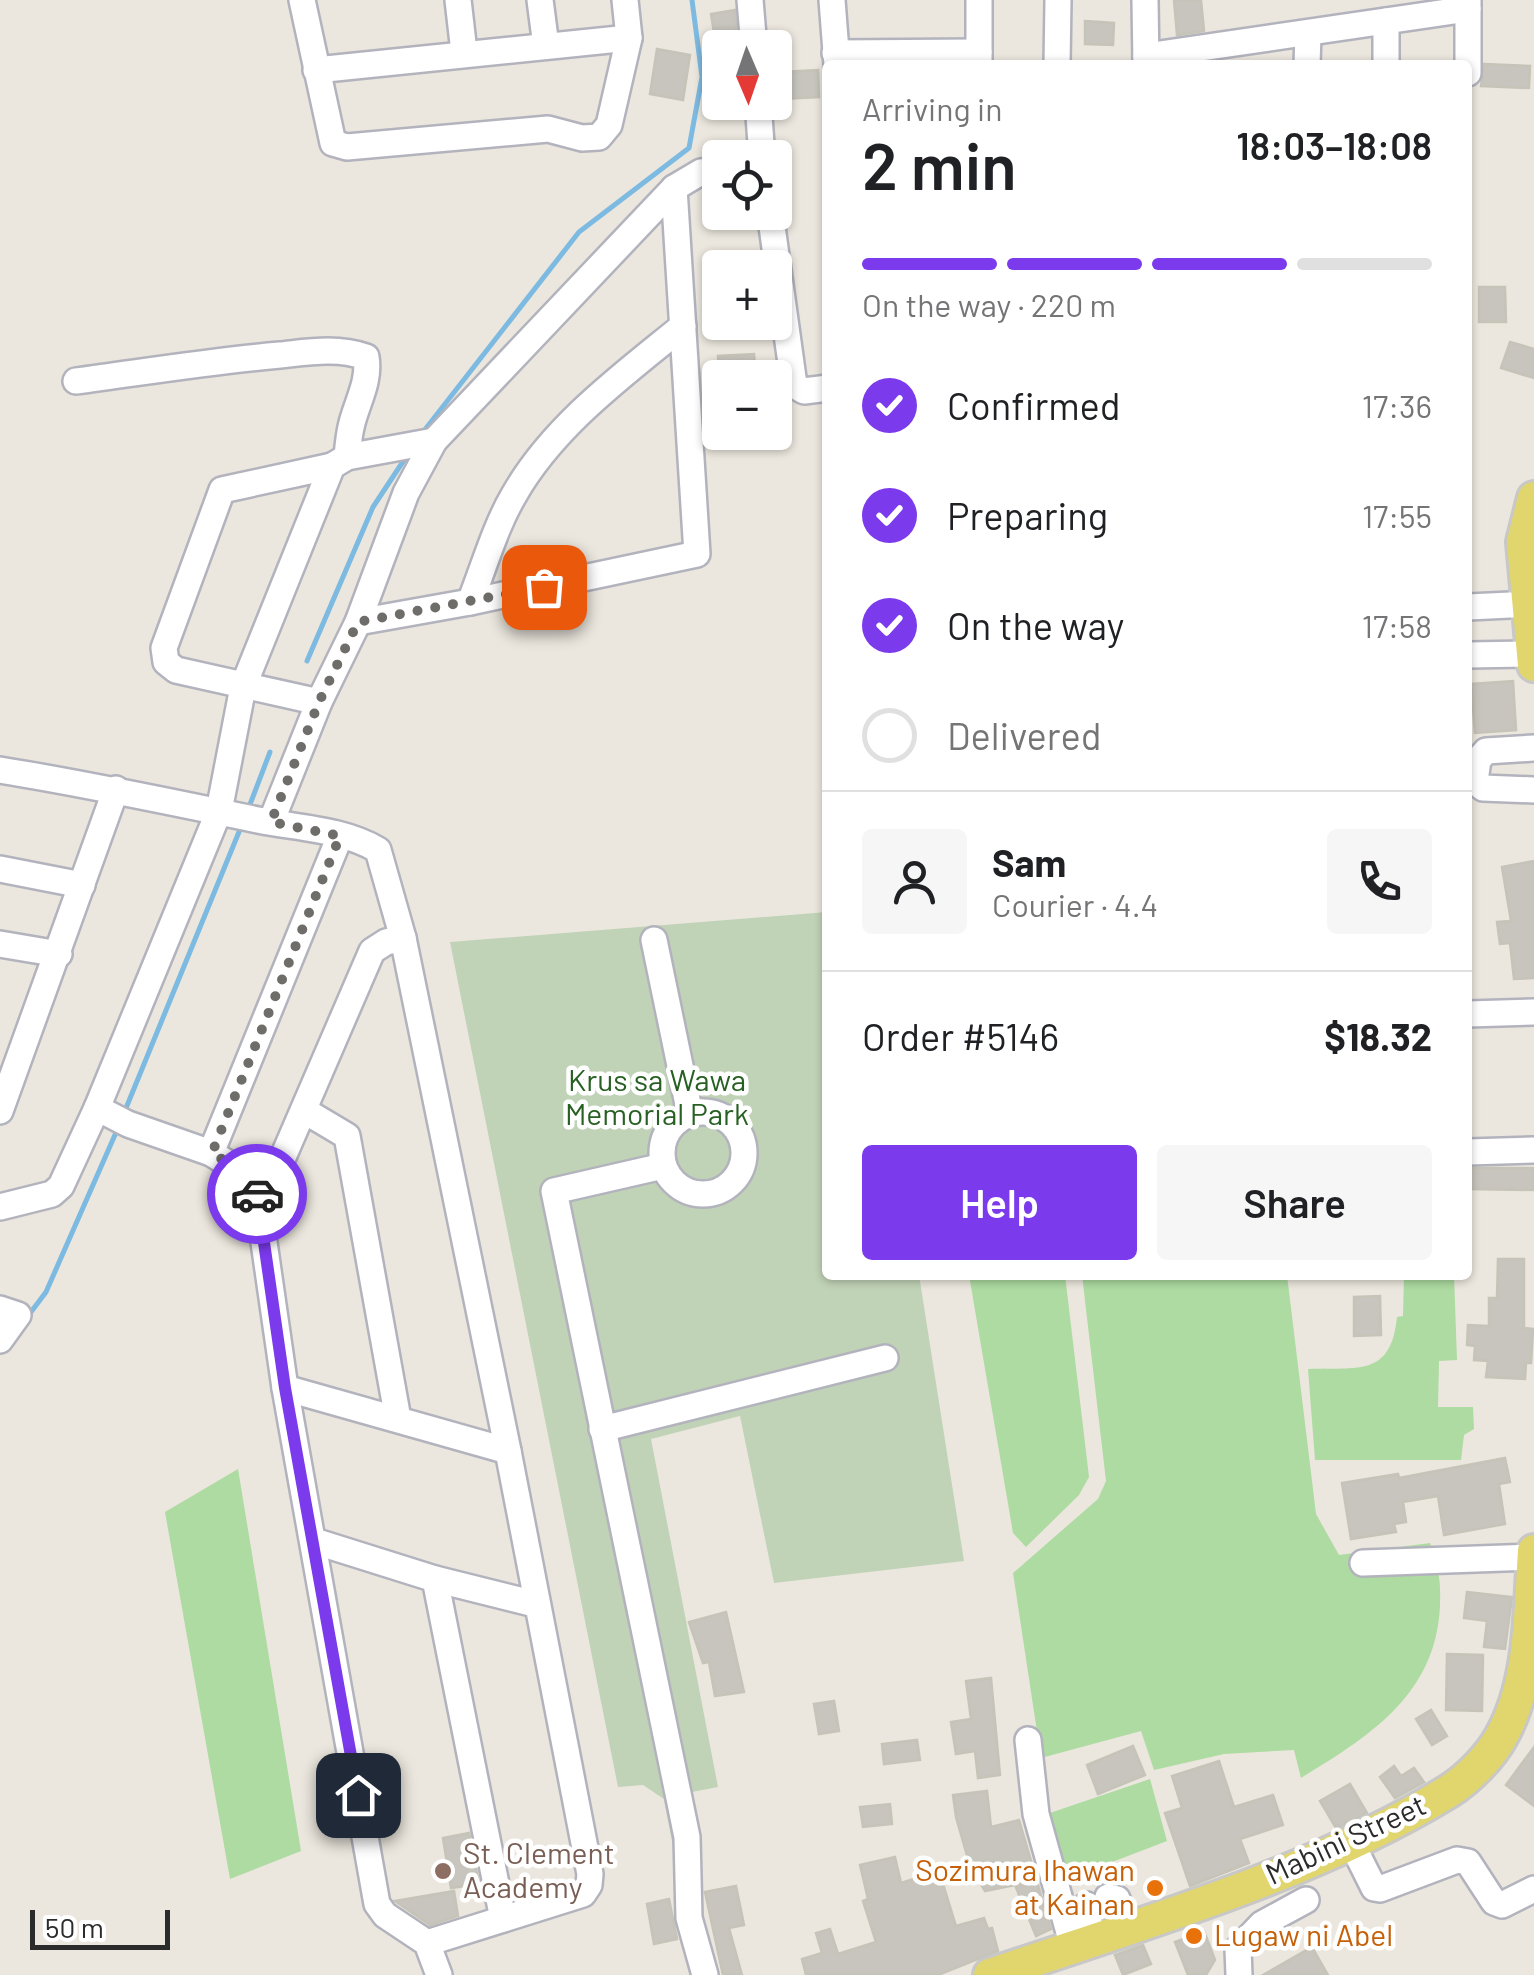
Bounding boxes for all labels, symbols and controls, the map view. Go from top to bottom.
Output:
north arrow [702,30,792,120]
map controls [702,30,792,450]
text: Arriving in [862,89,1002,127]
text: 18:03–18:08 [1236,122,1432,168]
text: 2 min [862,125,1017,203]
button: locate [702,140,792,230]
button: + [702,250,792,340]
text: On the way · 220 m [862,285,1116,323]
button: − [702,360,792,450]
icon: check [862,378,917,433]
text: Confirmed [947,382,1120,428]
text: 17:36 [1362,386,1432,424]
icon: check [862,488,917,543]
text: Preparing [947,492,1108,538]
text: 17:55 [1362,496,1432,534]
pin [502,545,587,630]
icon: bag [517,560,572,615]
icon: check [862,598,917,653]
text: On the way [947,602,1124,648]
text: 17:58 [1362,606,1432,644]
text: Delivered [947,712,1101,758]
button: person [862,829,967,934]
button: phone [1327,829,1432,934]
text: Sam [992,839,1066,885]
text: Courier · 4.4 [992,885,1158,923]
text: Order #5146 [862,1013,1059,1059]
text: $18.32 [1324,1013,1432,1059]
park label: Krus sa Wawa Memorial Park [565,1061,749,1131]
courier [207,1144,307,1244]
button: Help [862,1145,1137,1260]
button: Share [1157,1145,1432,1260]
icon: car [230,1167,285,1222]
pin [316,1753,401,1838]
icon: home [331,1768,386,1823]
street label: Mabini Street [1259,1785,1431,1891]
place label: St. Clement Academy [463,1834,615,1904]
place label: Sozimura Ihawan at Kainan [915,1851,1135,1921]
marker: St. Clement Academy [432,1860,454,1882]
marker: Sozimura Ihawan at Kainan [1144,1877,1166,1899]
scale bar [30,1905,170,1950]
text: 50 m [45,1910,104,1944]
place label: Lugaw ni Abel [1214,1916,1393,1952]
marker: Lugaw ni Abel [1183,1925,1205,1947]

